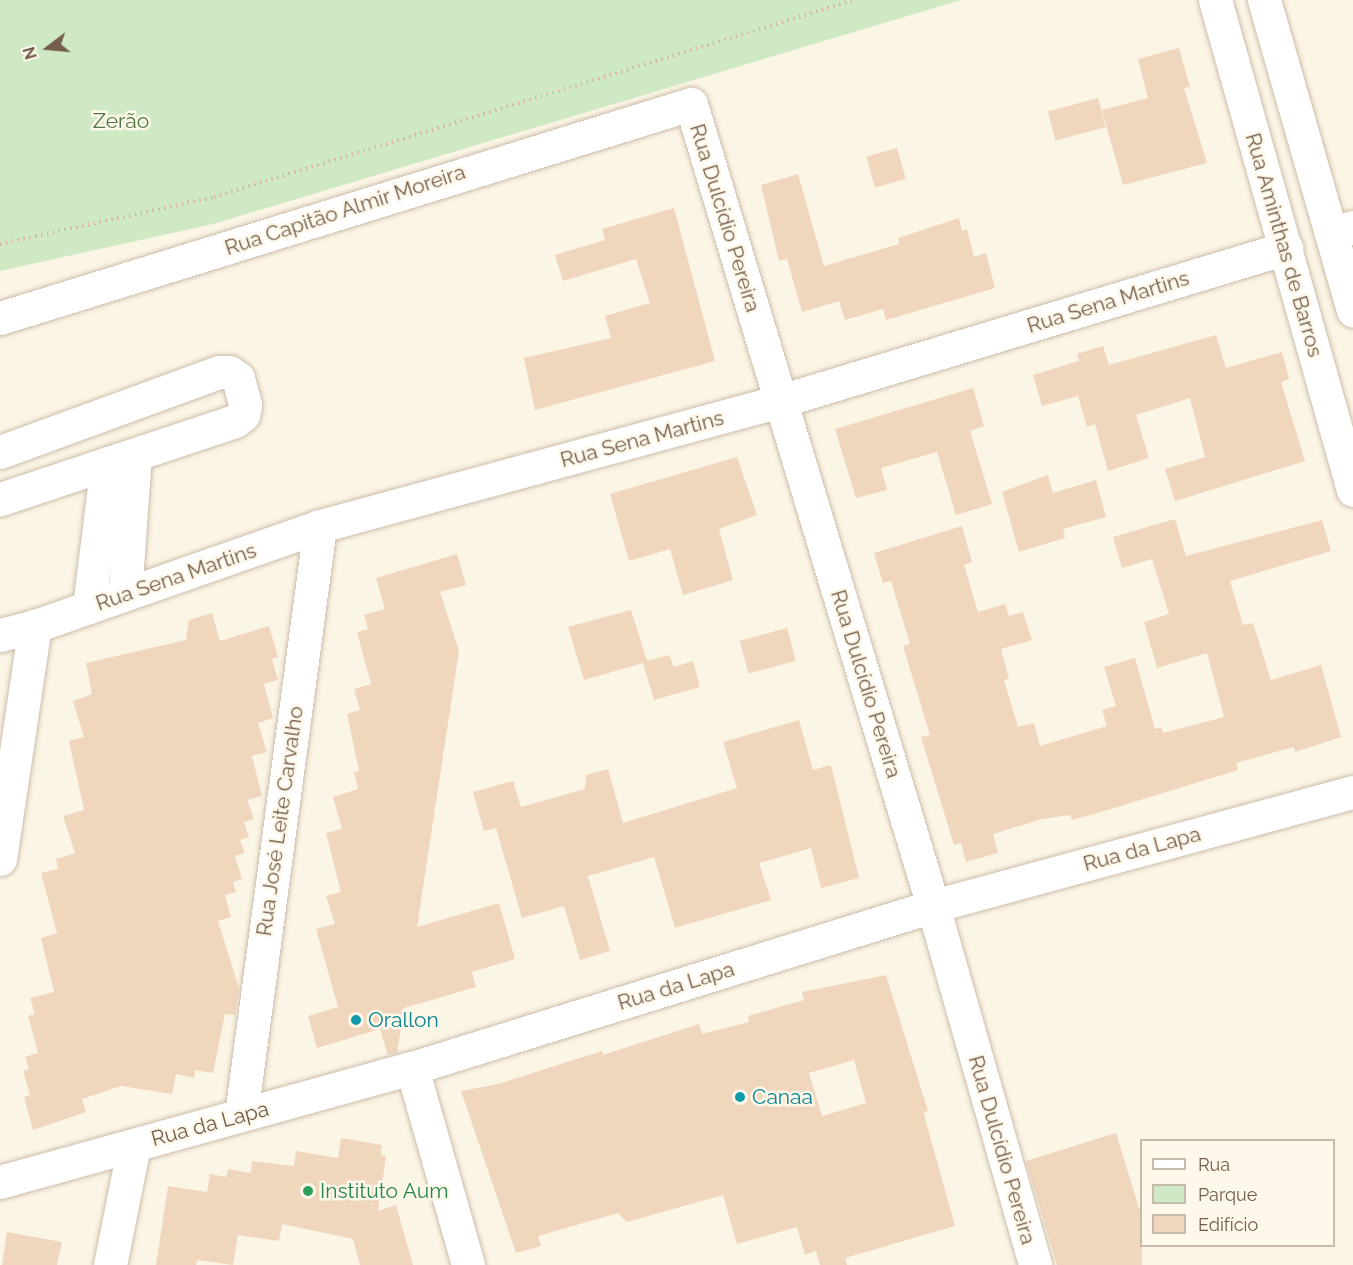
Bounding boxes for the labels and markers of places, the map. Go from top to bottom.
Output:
place label: Orallon [368,1007,439,1033]
marker: Orallon [349,1013,363,1027]
place label: Canaa [752,1084,813,1110]
marker: Canaa [733,1090,747,1104]
place label: Instituto Aum [320,1178,449,1204]
marker: Instituto Aum [301,1184,315,1198]

